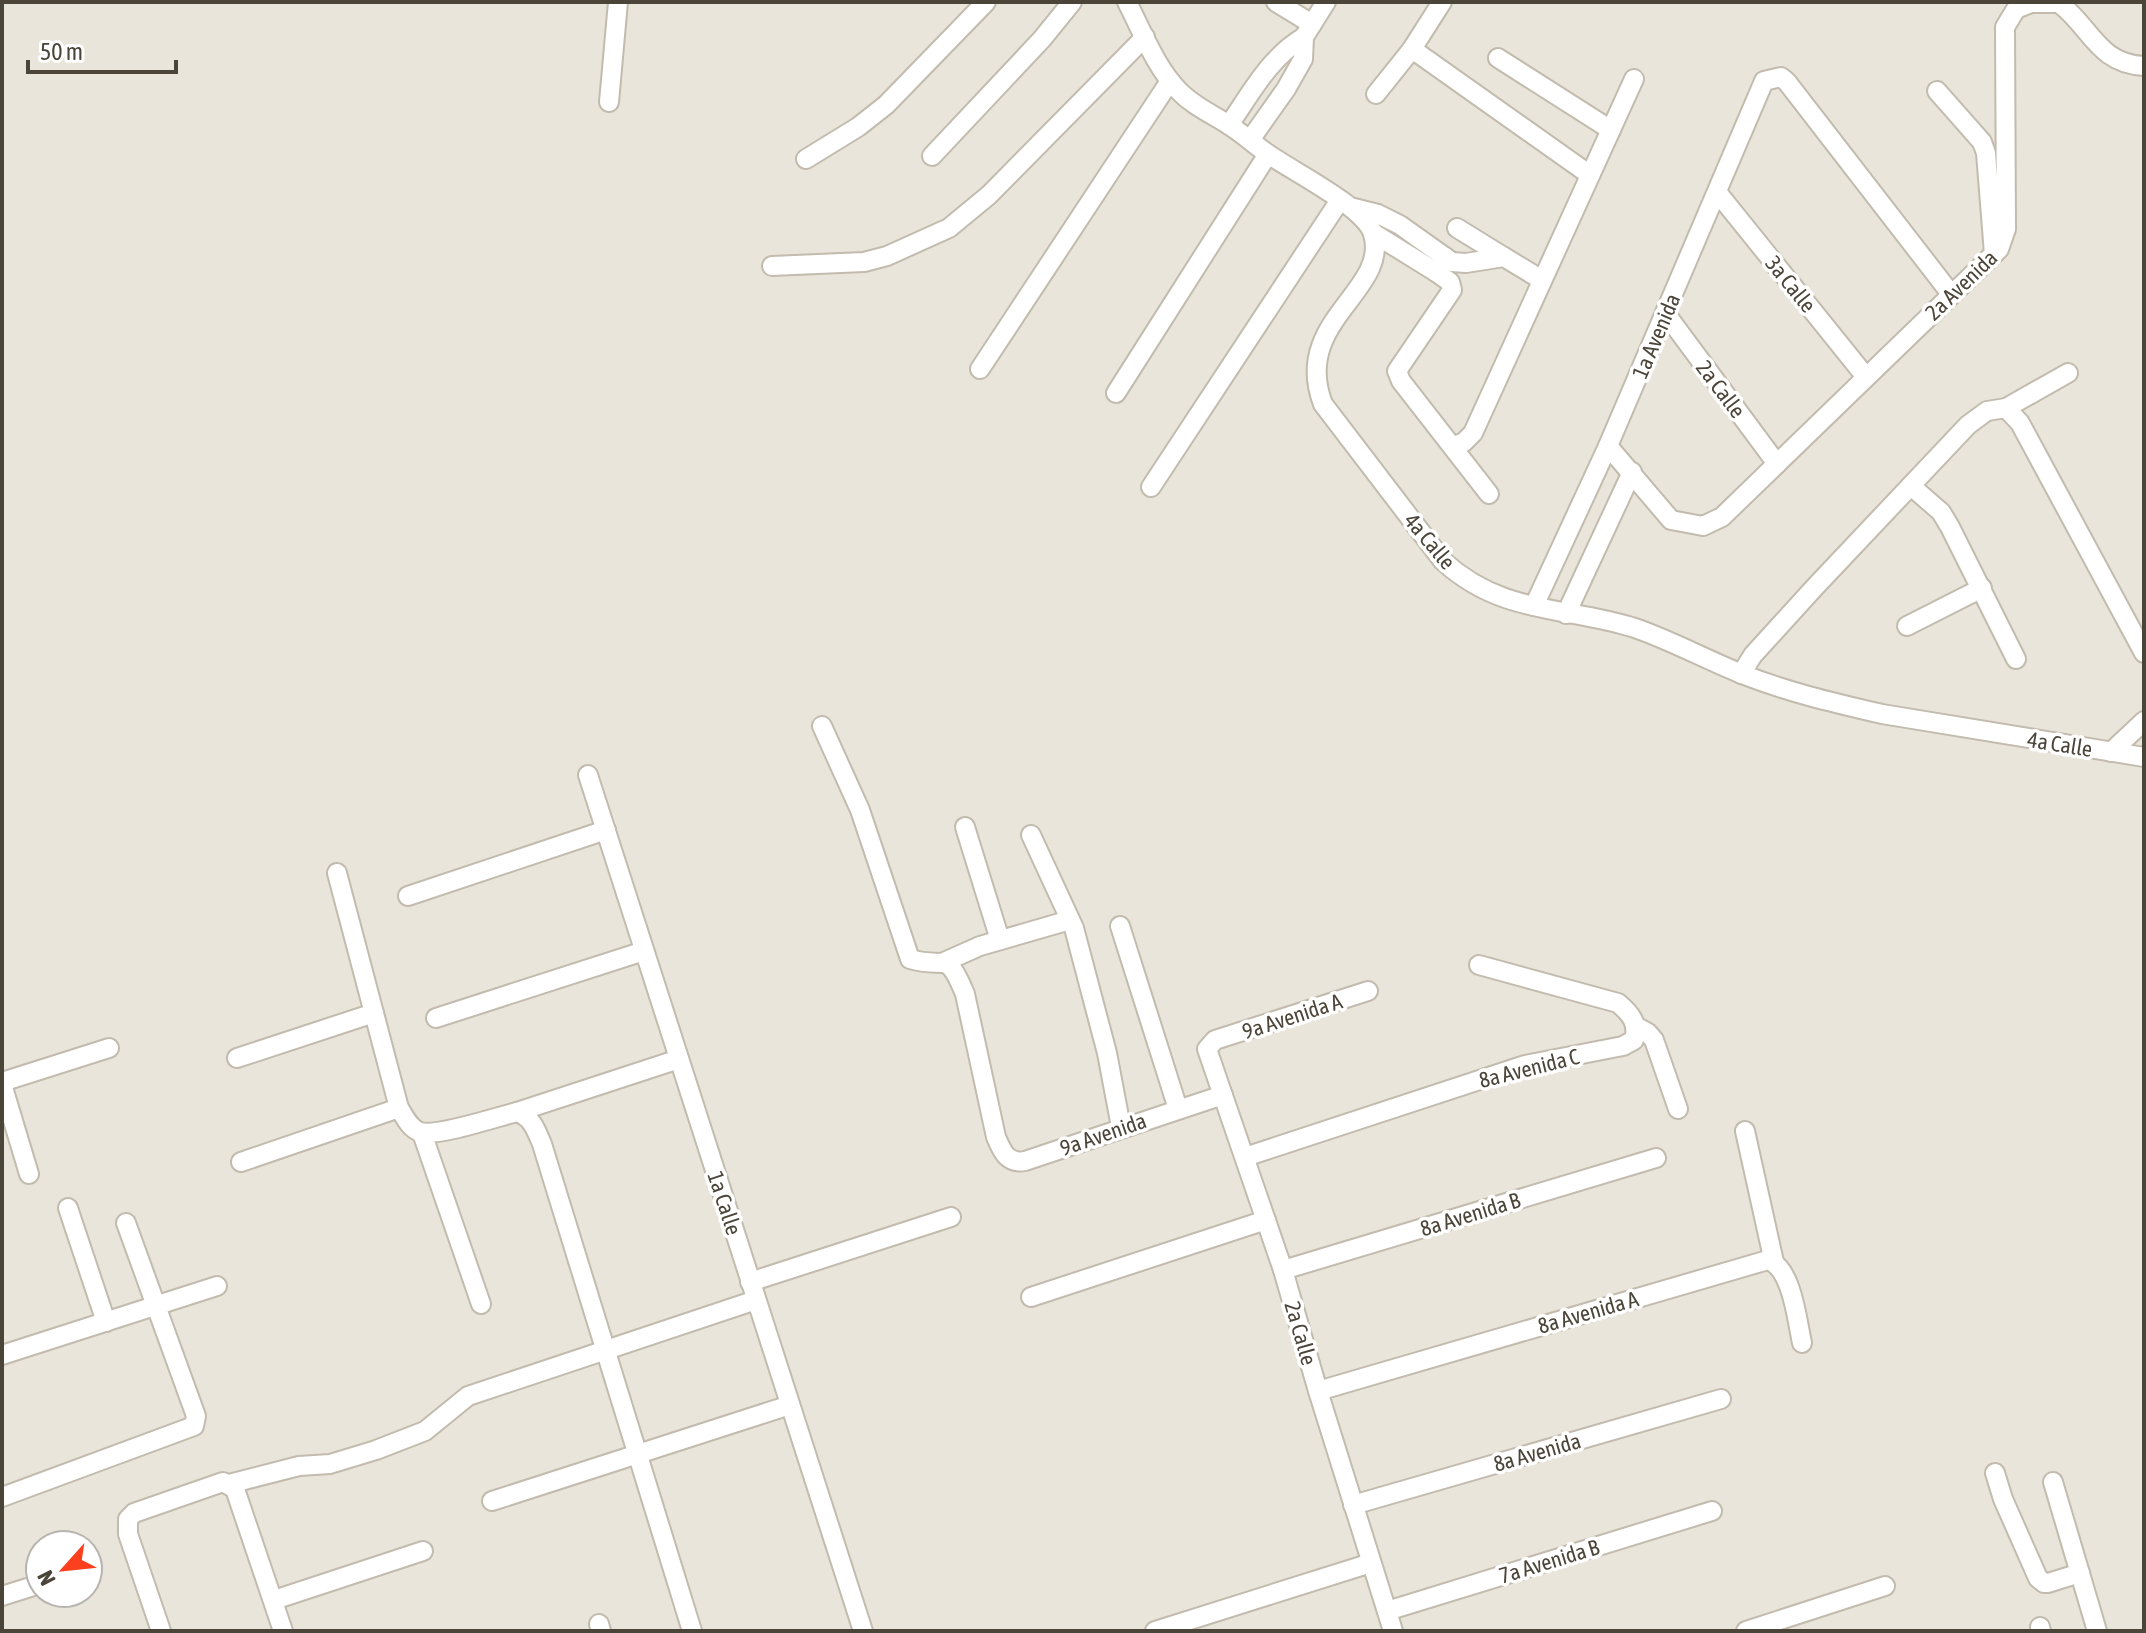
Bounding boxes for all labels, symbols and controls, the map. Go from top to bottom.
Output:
scale bar [28,24,176,74]
text: 50 m [40,38,83,65]
street label: 2a Avenida [1920,245,2002,325]
street label: 3a Calle [1760,251,1822,317]
street label: 1a Avenida [1627,290,1685,382]
street label: 2a Calle [1691,355,1751,423]
street label: 4a Calle [1399,508,1461,574]
street label: 4a Calle [2026,726,2094,762]
street label: 9a Avenida A [1239,988,1345,1044]
street label: 8a Avenida C [1476,1043,1582,1093]
street label: 9a Avenida [1056,1107,1150,1161]
street label: 1a Calle [703,1168,747,1238]
street label: 8a Avenida B [1417,1186,1524,1241]
street label: 8a Avenida A [1535,1285,1641,1339]
street label: 2a Calle [1280,1298,1322,1368]
street label: 8a Avenida [1490,1427,1584,1477]
north arrow [24,1529,104,1609]
street label: 7a Avenida B [1496,1533,1603,1588]
text: N [32,1566,61,1590]

